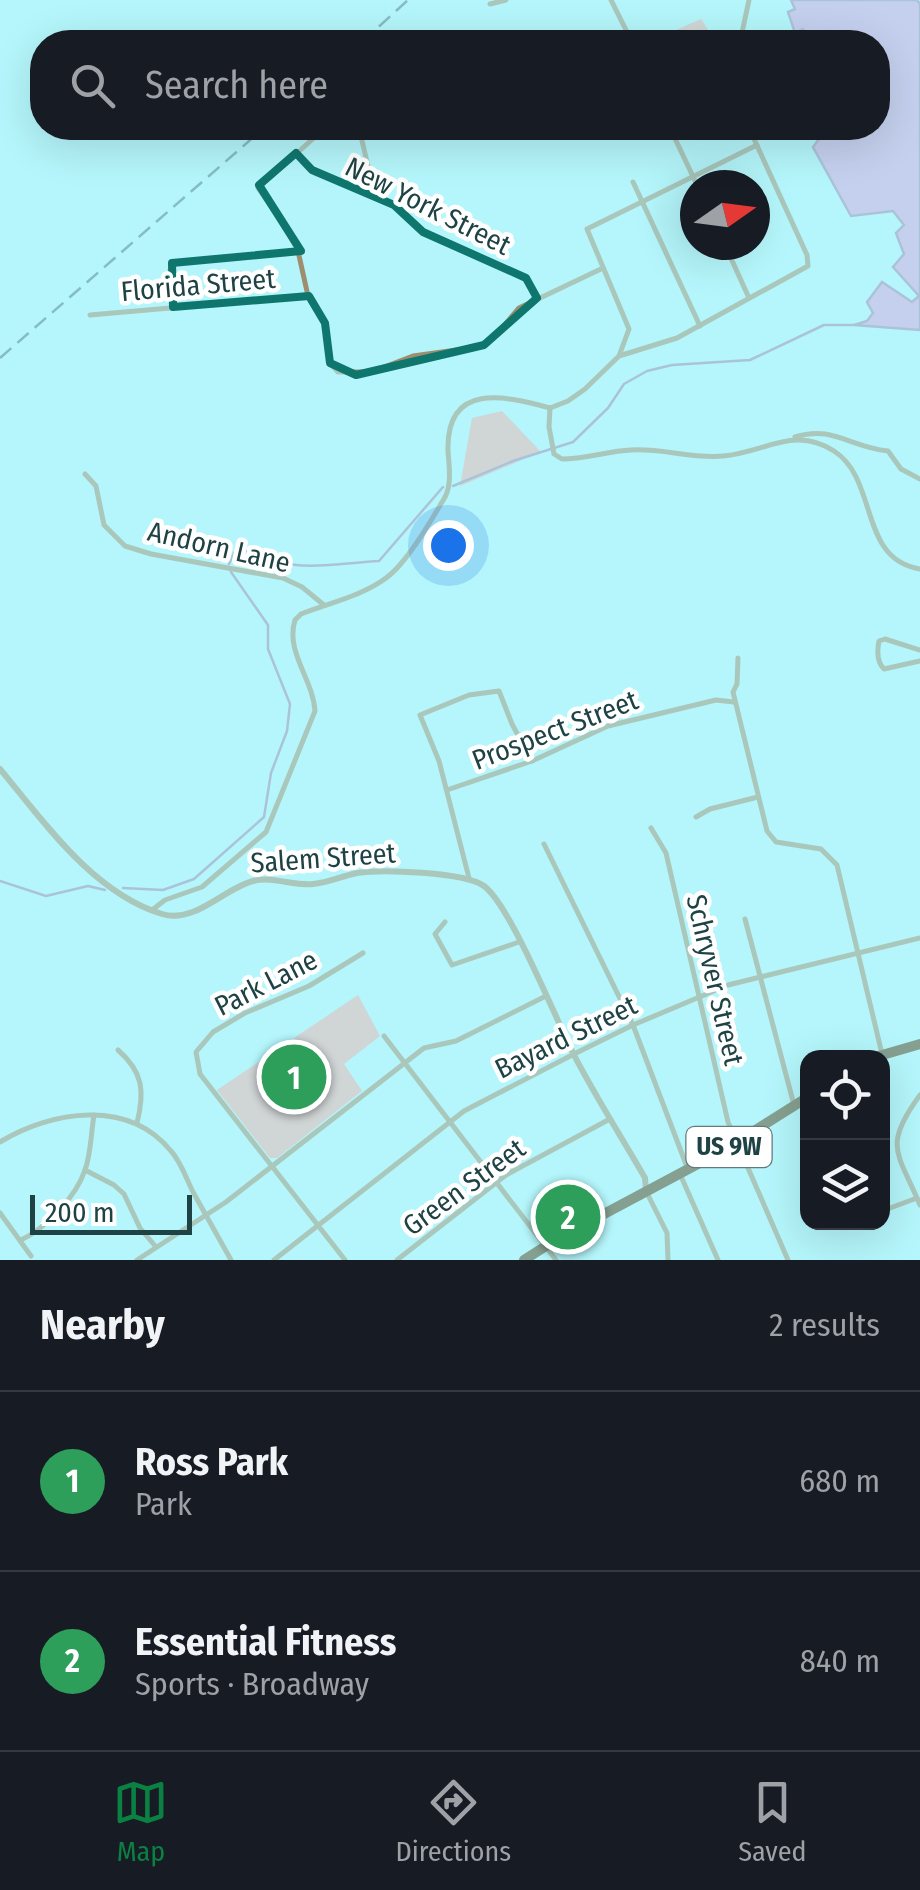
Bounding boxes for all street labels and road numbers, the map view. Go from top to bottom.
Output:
street label: New York Street [340,150,517,262]
street label: Florida Street [119,262,277,308]
street label: Andorn Lane [145,515,293,579]
street label: Prospect Street [467,683,643,777]
street label: Salem Street [249,836,397,880]
street label: Schryver Street [679,891,751,1069]
street label: Park Lane [209,943,323,1023]
street label: Bayard Street [490,988,643,1086]
road number: US 9W [686,1127,772,1167]
street label: Green Street [397,1131,532,1242]

